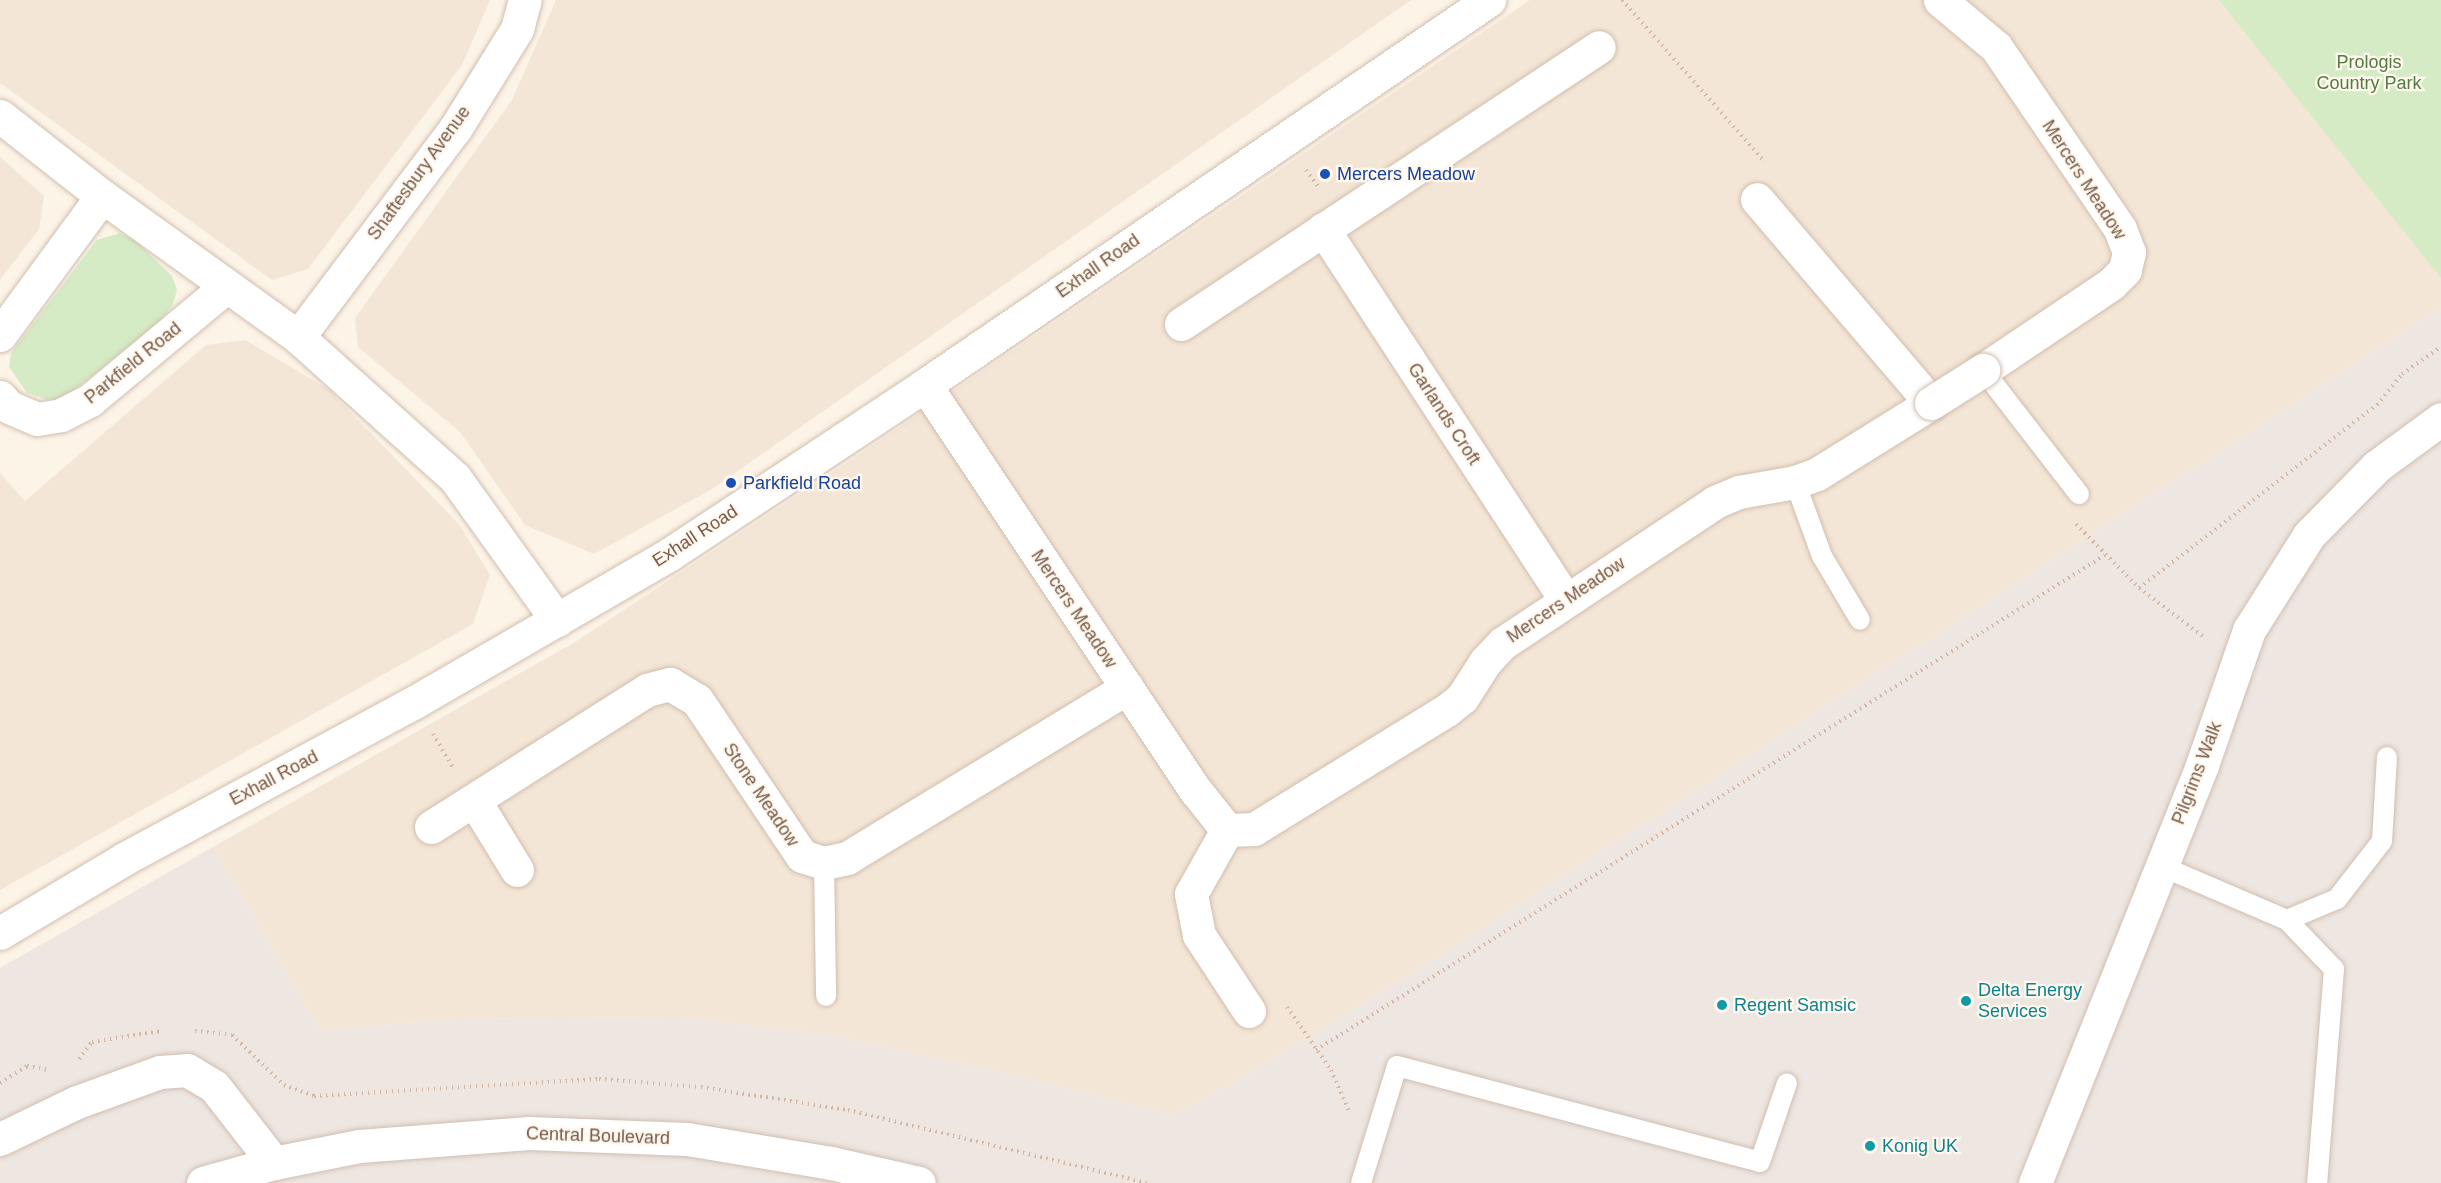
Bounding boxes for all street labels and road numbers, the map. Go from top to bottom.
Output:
street label: Shaftesbury Avenue [363,101,475,245]
street label: Mercers Meadow [2037,116,2131,244]
street label: Exhall Road [1052,229,1144,303]
street label: Parkfield Road [80,317,186,409]
street label: Garlands Croft [1403,359,1485,469]
street label: Exhall Road [648,501,742,571]
street label: Mercers Meadow [1026,546,1122,672]
street label: Mercers Meadow [1503,552,1629,648]
street label: Pilgrims Walk [2168,719,2226,827]
street label: Stone Meadow [718,739,804,851]
street label: Exhall Road [226,746,322,810]
street label: Central Boulevard [526,1123,670,1149]

